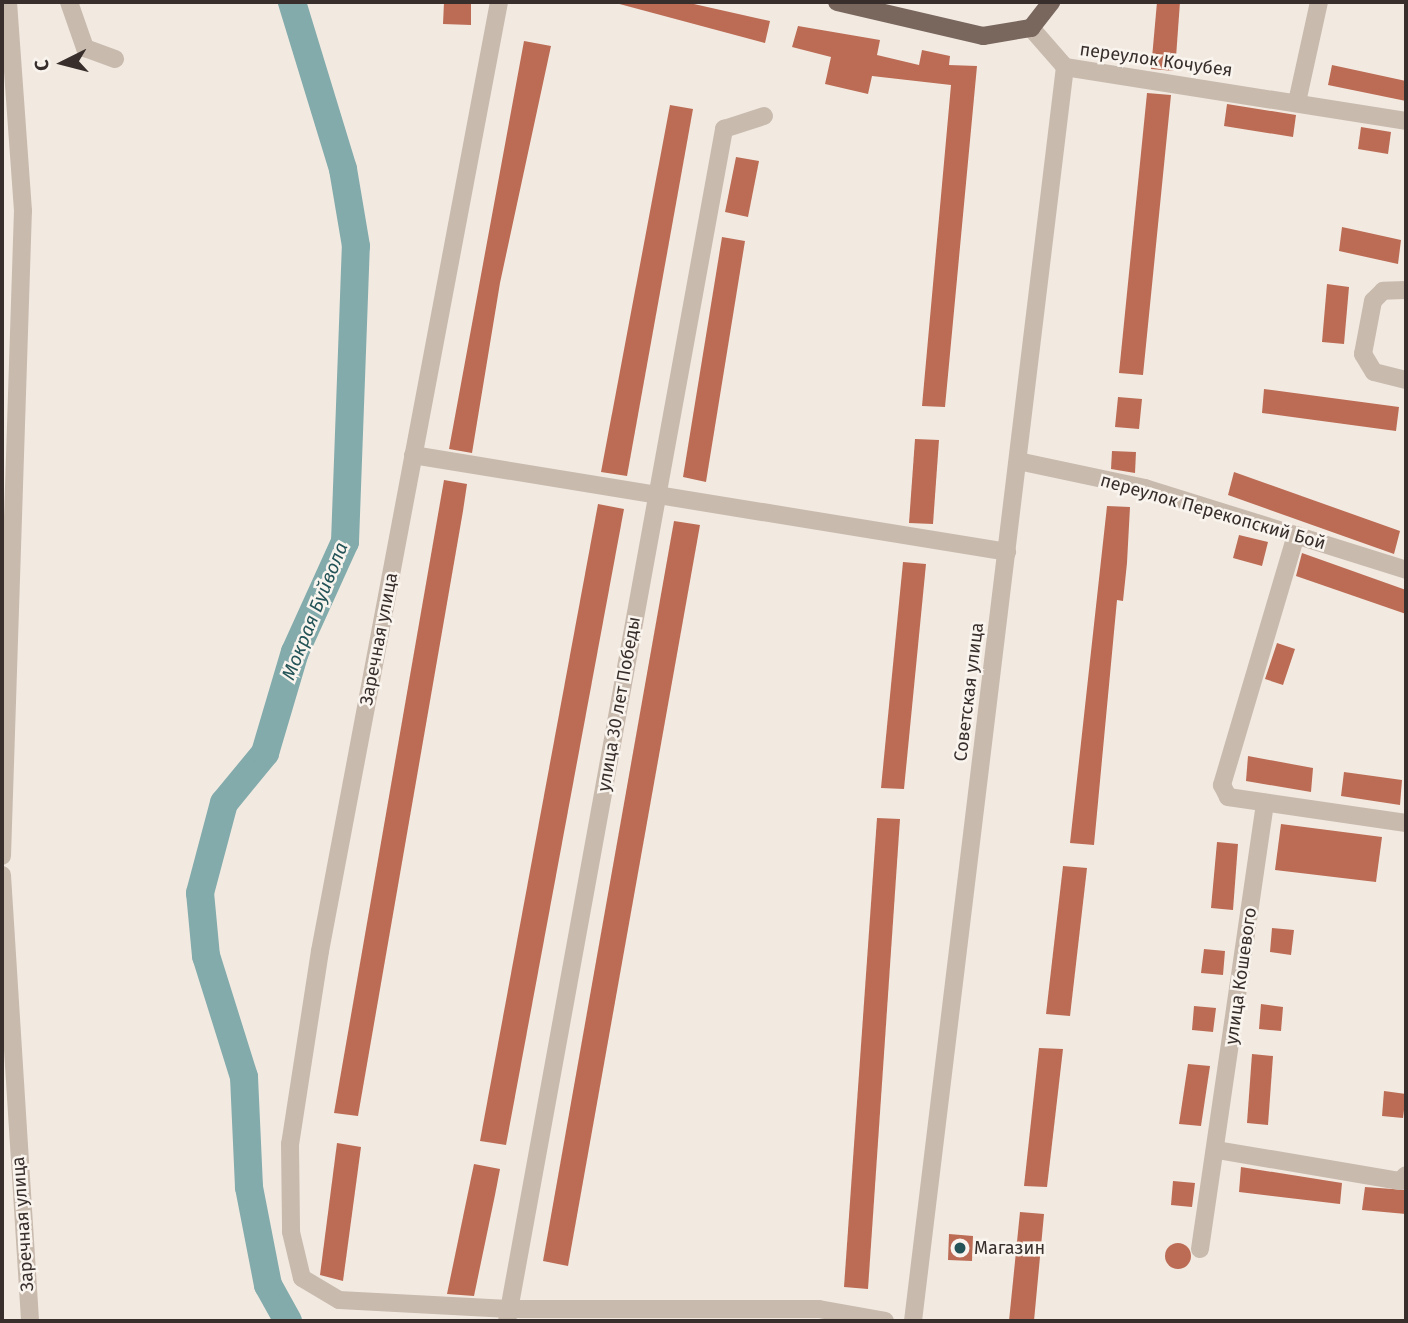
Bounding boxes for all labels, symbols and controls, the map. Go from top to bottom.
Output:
north arrow [28,28,98,98]
street label: переулок Кочубея [1078,39,1234,81]
text: С [30,59,54,72]
street label: переулок Перекопский Бой [1098,469,1328,555]
water label: Мокрая Буйвола [277,539,353,683]
street label: Заречная улица [356,571,402,707]
street label: улица 30 лет Победы [593,615,645,793]
street label: Советская улица [950,621,988,763]
street label: улица Кошевого [1221,906,1261,1046]
street label: Заречная улица [8,1156,38,1292]
place label: Магазин [974,1237,1045,1259]
marker: Магазин [952,1240,968,1256]

